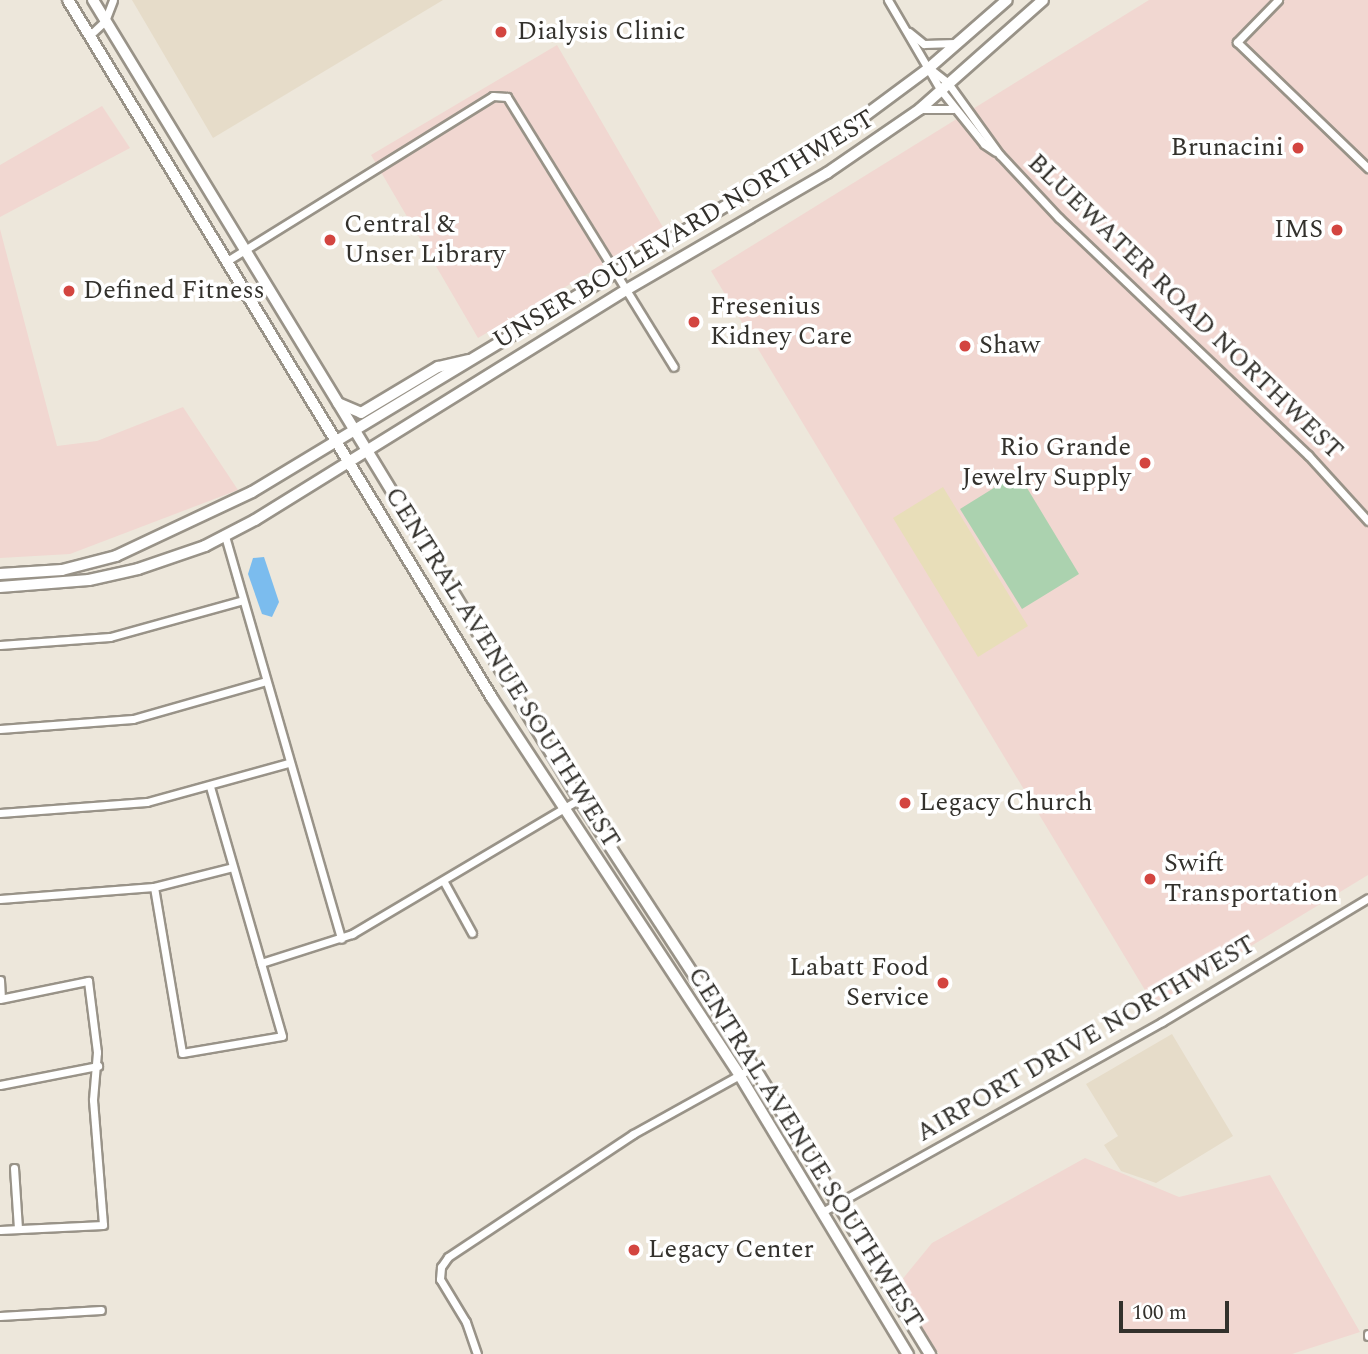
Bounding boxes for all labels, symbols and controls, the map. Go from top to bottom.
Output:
place label: Dialysis Clinic [517,16,685,48]
marker: Dialysis Clinic [491,22,511,42]
street label: UNSER BOULEVARD NORTHWEST [488,103,880,357]
place label: Brunacini [1171,132,1284,164]
marker: Brunacini [1290,140,1306,156]
street label: BLUEWATER ROAD NORTHWEST [1021,148,1349,466]
place label: Central & Unser Library [344,209,506,270]
place label: IMS [1274,214,1323,246]
marker: IMS [1329,222,1345,238]
marker: Central & Unser Library [322,232,338,248]
place label: Defined Fitness [83,275,265,307]
marker: Defined Fitness [61,283,77,299]
place label: Fresenius Kidney Care [710,291,852,352]
marker: Fresenius Kidney Care [684,312,704,332]
place label: Shaw [979,330,1040,362]
marker: Shaw [957,338,973,354]
place label: Rio Grande Jewelry Supply [962,432,1131,494]
marker: Rio Grande Jewelry Supply [1137,455,1153,471]
street label: CENTRAL AVENUE SOUTHWEST [377,482,627,854]
place label: Legacy Church [919,787,1093,819]
marker: Legacy Church [897,795,913,811]
place label: Swift Transportation [1164,848,1338,910]
marker: Swift Transportation [1142,871,1158,887]
street label: AIRPORT DRIVE NORTHWEST [911,929,1261,1149]
place label: Labatt Food Service [790,952,929,1014]
street label: CENTRAL AVENUE SOUTHWEST [680,962,930,1334]
marker: Labatt Food Service [935,975,951,991]
place label: Legacy Center [648,1234,814,1266]
marker: Legacy Center [626,1242,642,1258]
scale bar [1123,1288,1233,1332]
text: 100 m [1132,1297,1187,1329]

